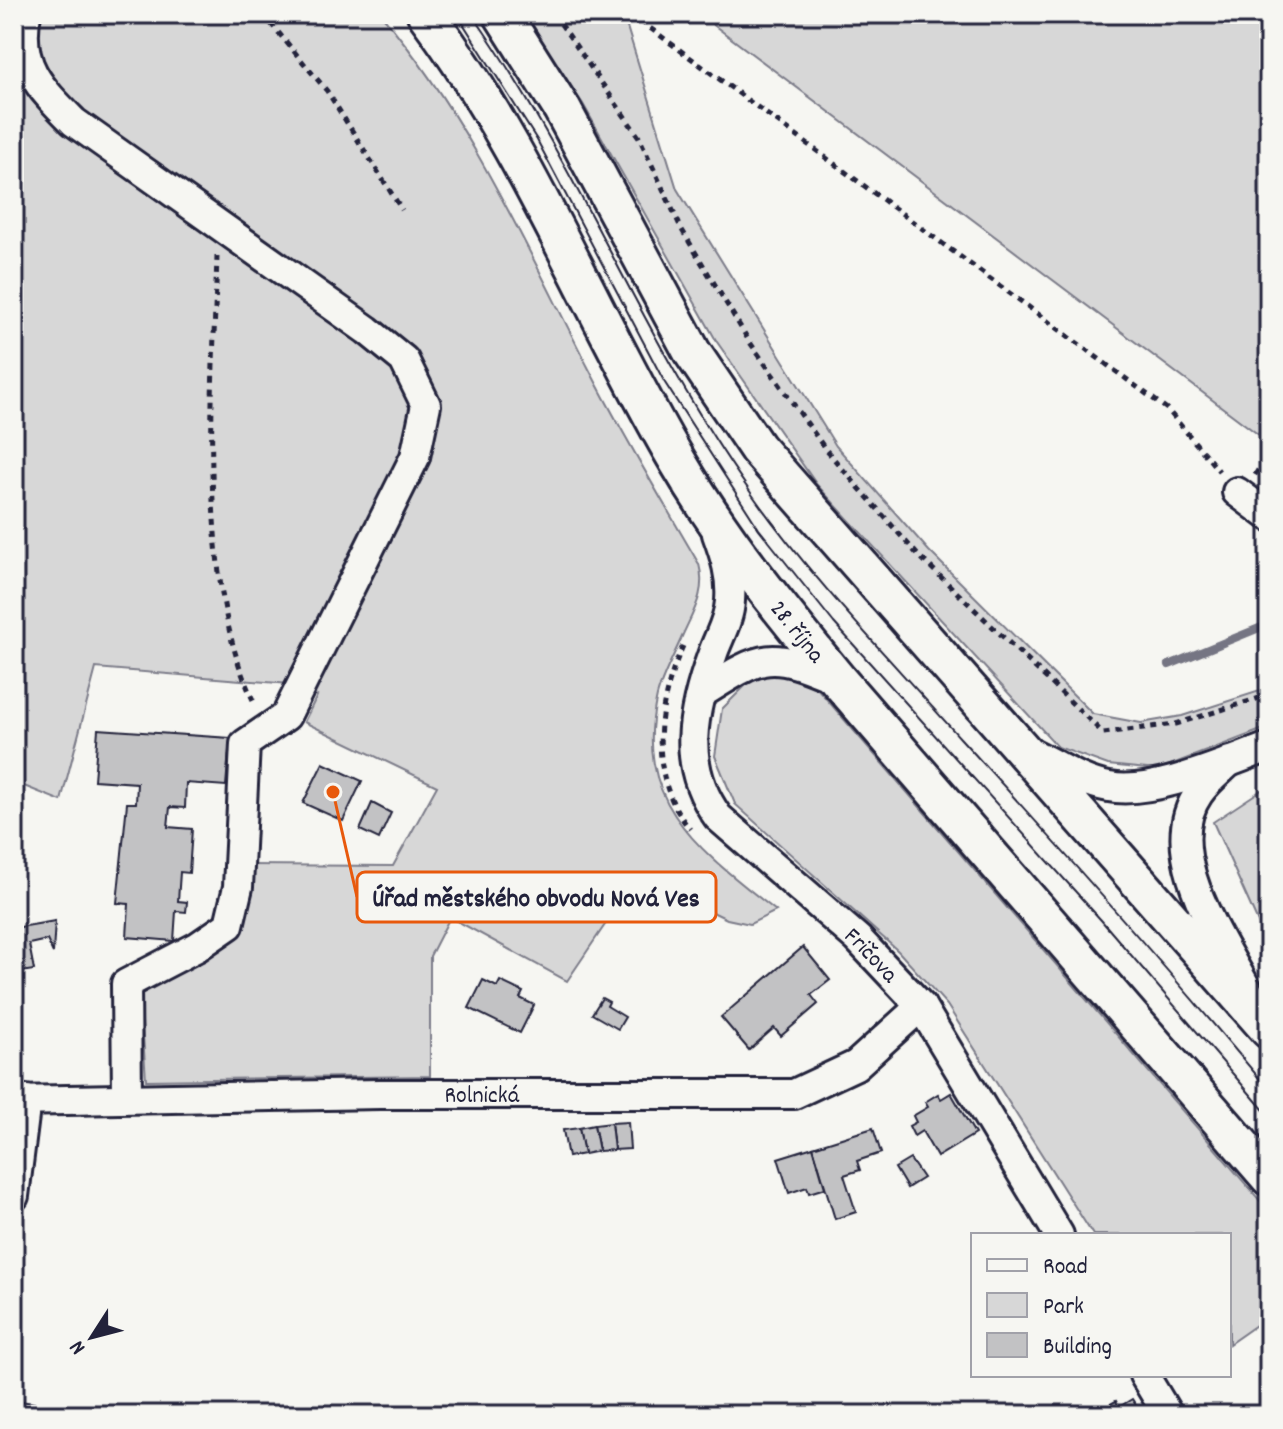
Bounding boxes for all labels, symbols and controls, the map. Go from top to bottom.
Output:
street label: 28. října [760,594,832,672]
callout: Úřad městského obvodu Nová Ves [357,872,716,922]
text: Úřad městského obvodu Nová Ves [372,882,700,919]
street label: Fričova [836,920,905,992]
street label: Rolnická [444,1080,519,1114]
legend [971,1233,1231,1377]
text: Road [1043,1251,1088,1285]
text: Park [1043,1291,1084,1325]
north arrow [52,1297,132,1377]
text: Building [1043,1331,1112,1365]
text: N [63,1333,94,1360]

